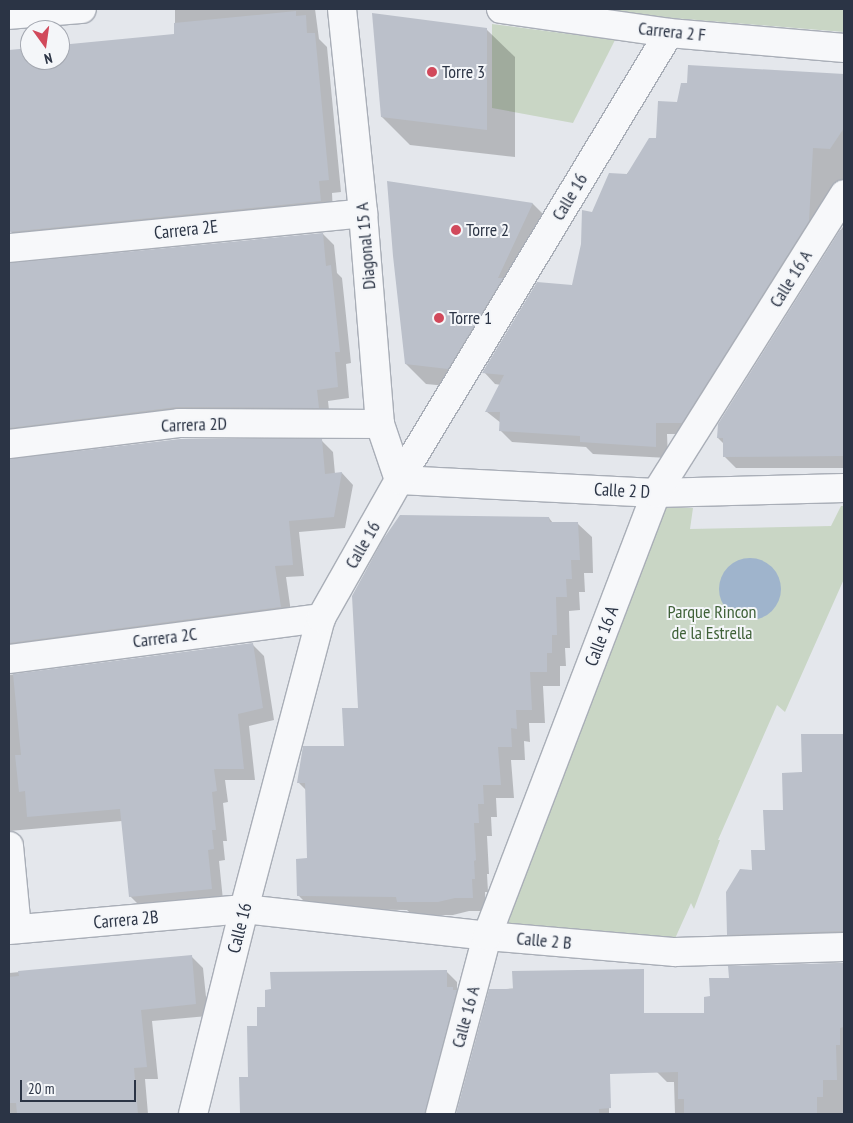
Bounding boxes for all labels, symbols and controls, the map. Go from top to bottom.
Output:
street label: Carrera 2 F [637,18,707,46]
north arrow [20,20,70,70]
text: N [43,49,54,68]
place label: Torre 3 [442,61,485,83]
marker: Torre 3 [426,66,438,78]
street label: Calle 16 [548,170,592,224]
street label: Diagonal 15 A [351,201,381,291]
street label: Carrera 2E [153,216,219,244]
place label: Torre 2 [466,219,509,241]
marker: Torre 2 [450,224,462,236]
street label: Calle 16 A [765,246,817,312]
place label: Torre 1 [449,307,492,329]
marker: Torre 1 [433,312,445,324]
street label: Carrera 2D [161,413,227,437]
street label: Calle 2 D [593,479,651,503]
street label: Calle 16 [341,517,385,573]
park label: Parque Rincon de la Estrella [668,602,756,644]
street label: Calle 16 A [581,603,623,669]
street label: Carrera 2C [132,623,198,653]
street label: Calle 16 [223,901,257,955]
street label: Carrera 2B [93,906,159,934]
street label: Calle 2 B [516,928,572,954]
street label: Calle 16 A [447,984,485,1050]
scale bar [22,1070,139,1102]
text: 20 m [28,1079,54,1098]

